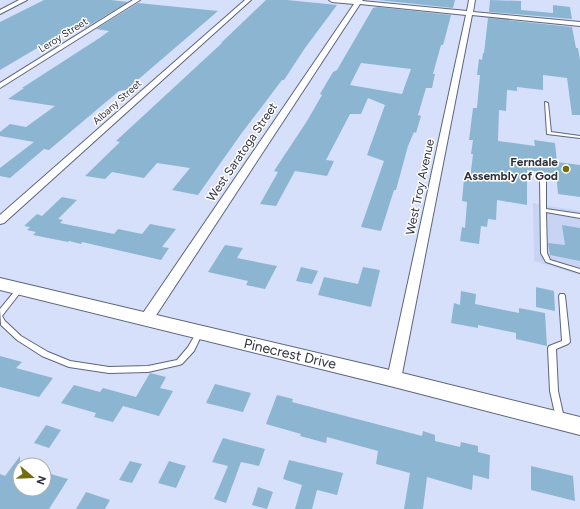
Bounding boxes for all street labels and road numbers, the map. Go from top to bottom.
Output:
street label: Leroy Street [36,15,90,55]
street label: Albany Street [90,77,144,127]
street label: West Saratoga Street [204,100,280,204]
street label: West Troy Avenue [403,137,437,236]
street label: Pinecrest Drive [242,335,338,373]

